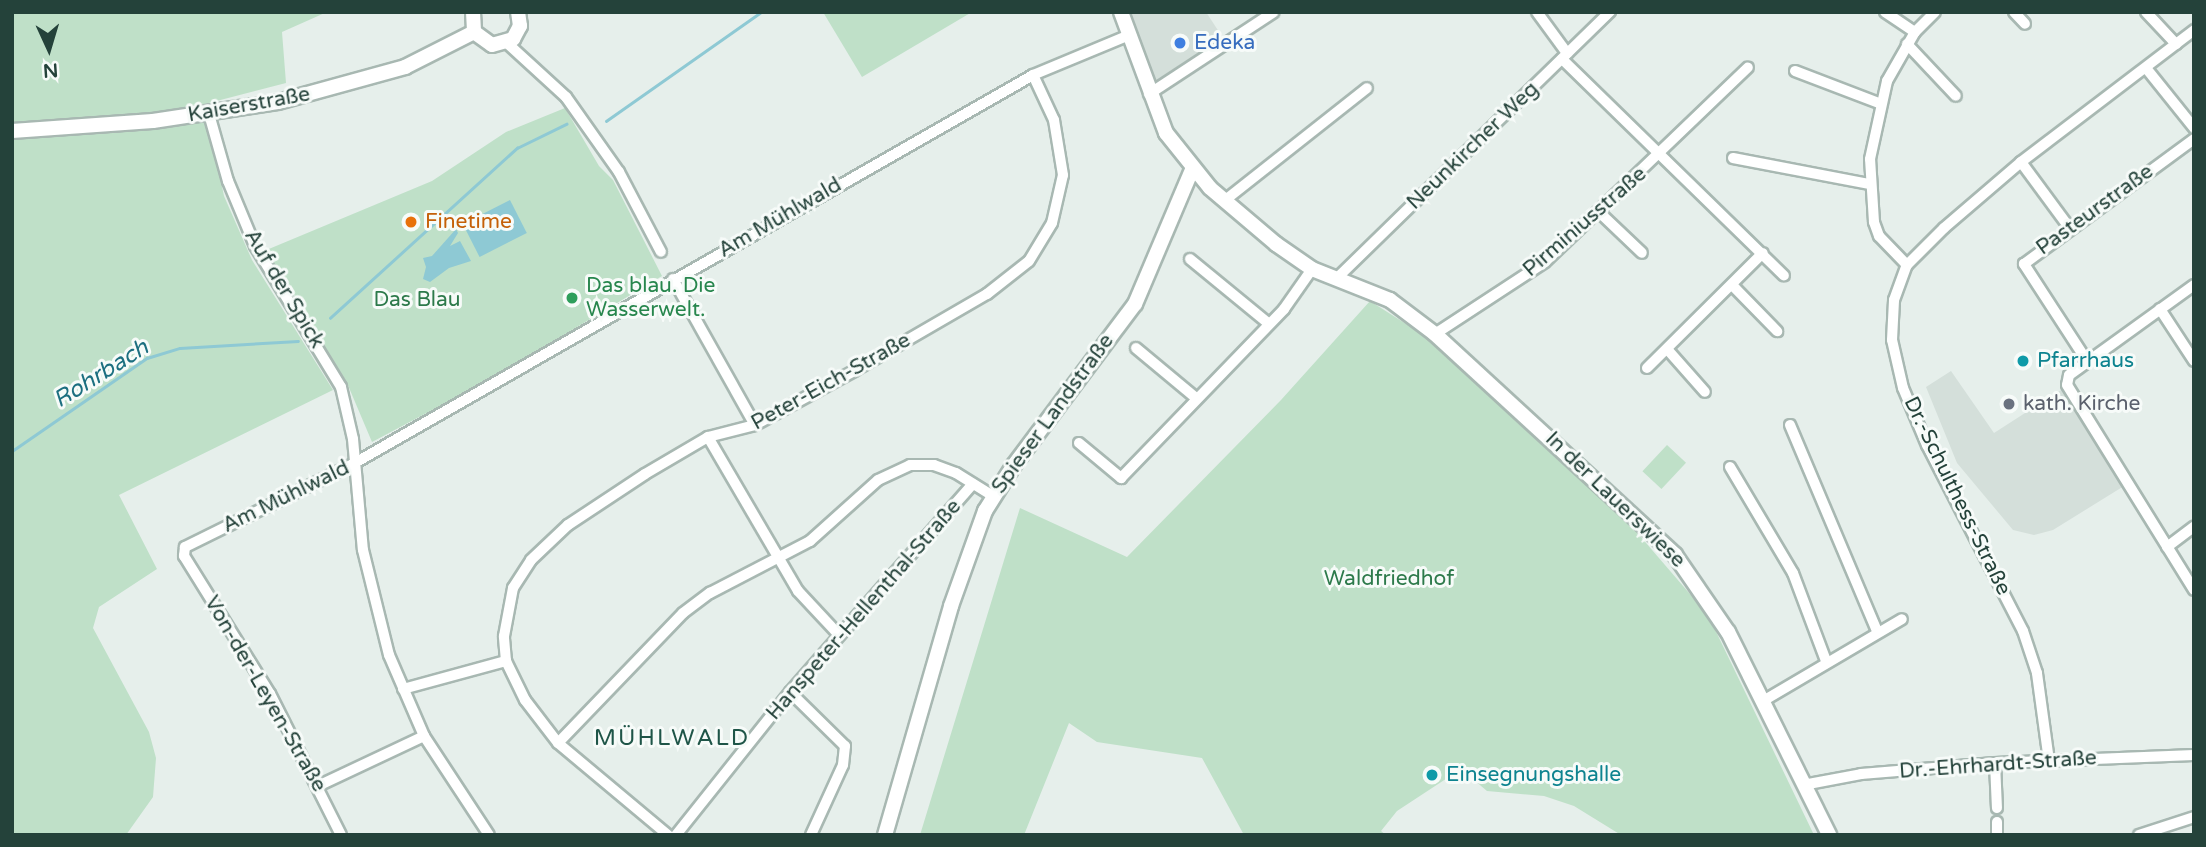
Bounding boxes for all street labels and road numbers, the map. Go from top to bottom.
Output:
street label: Neunkircher Weg [1402,77,1544,215]
street label: Kaiserstraße [186,82,312,128]
street label: Pasteurstraße [2032,159,2158,261]
street label: Pirminiusstraße [1518,162,1652,282]
street label: Am Mühlwald [714,173,846,263]
street label: Auf der Spick [239,225,329,353]
street label: Peter-Eich-Straße [747,328,915,436]
street label: Spieser Landstraße [987,329,1119,499]
street label: Dr.-Schulthess-Straße [1898,393,2016,599]
street label: In der Lauerswiese [1540,427,1690,573]
street label: Am Mühlwald [219,455,353,539]
street label: Hanspeter-Hellenthal-Straße [761,495,967,725]
street label: Von-der-Leyen-Straße [199,592,331,796]
street label: Dr.-Ehrhardt-Straße [1898,746,2098,784]

